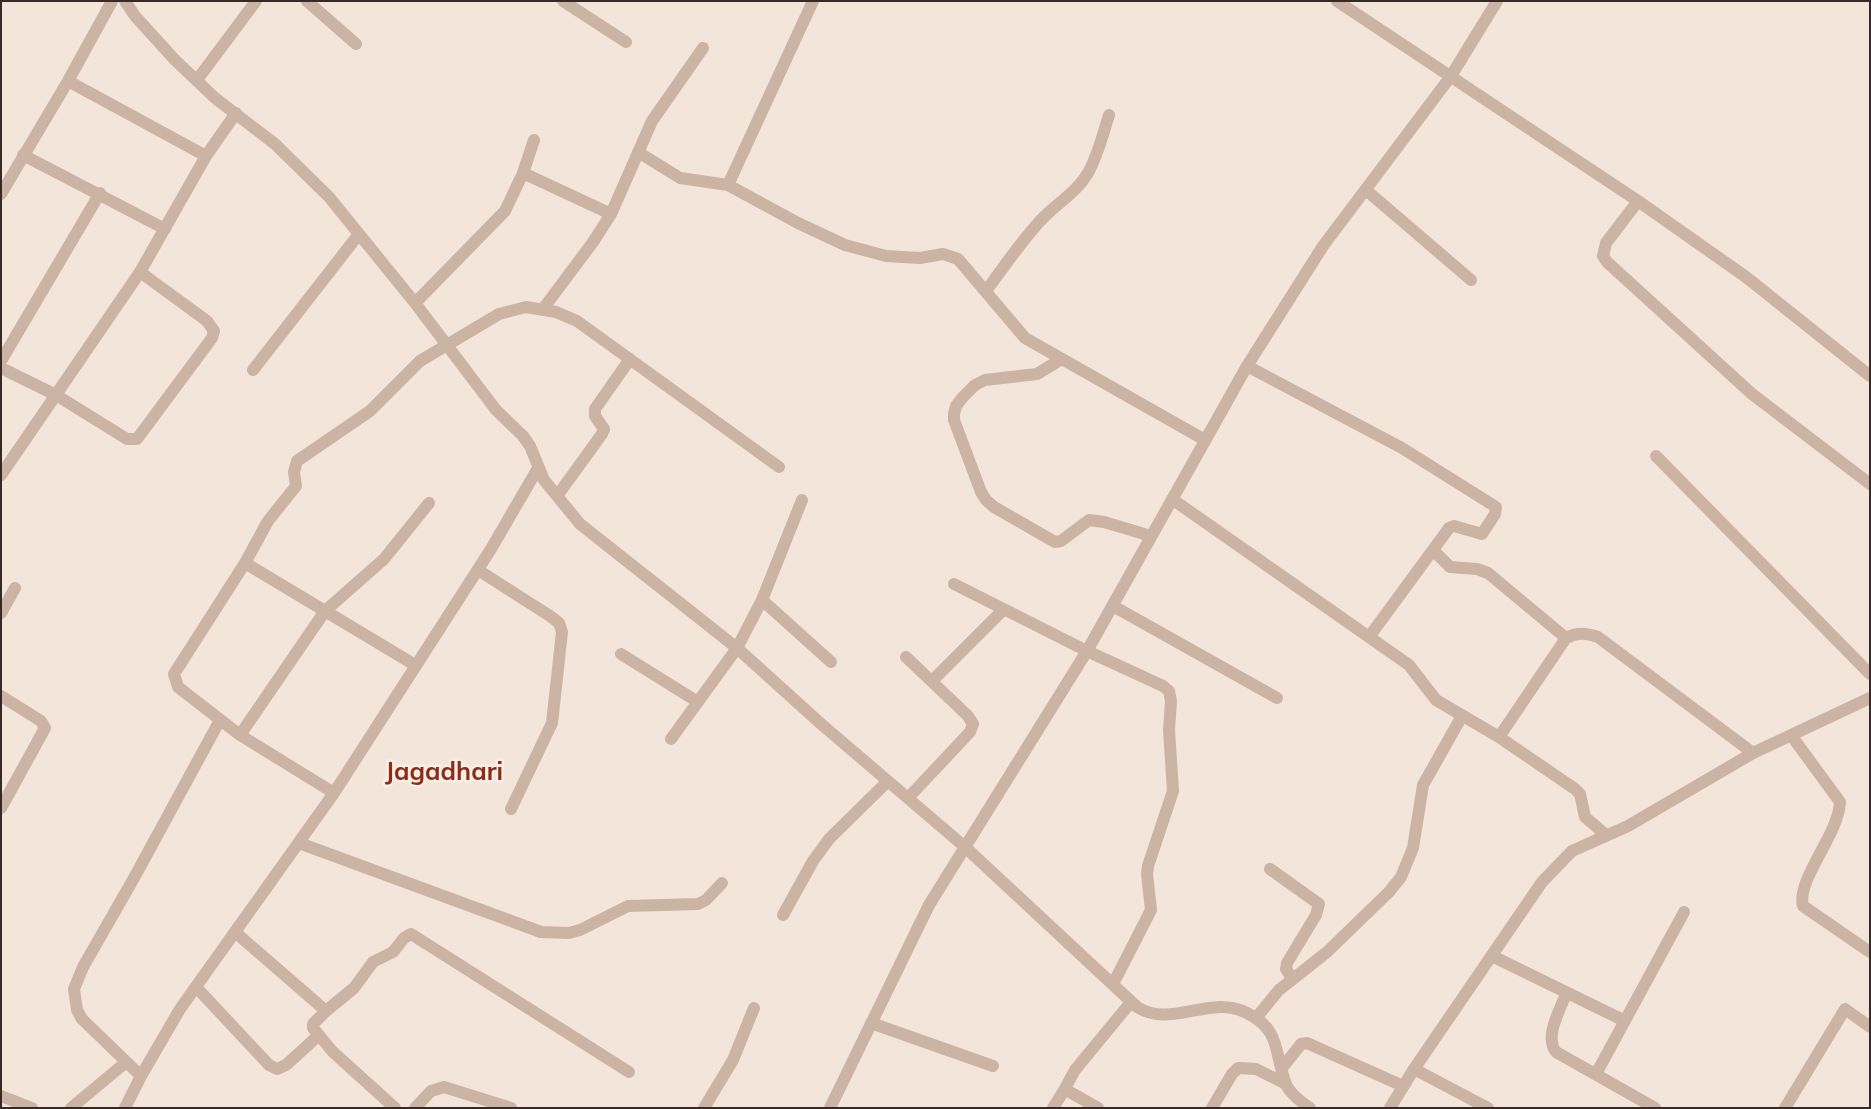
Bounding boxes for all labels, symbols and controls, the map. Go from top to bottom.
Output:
district label: Jagadhari [385,757,503,787]

